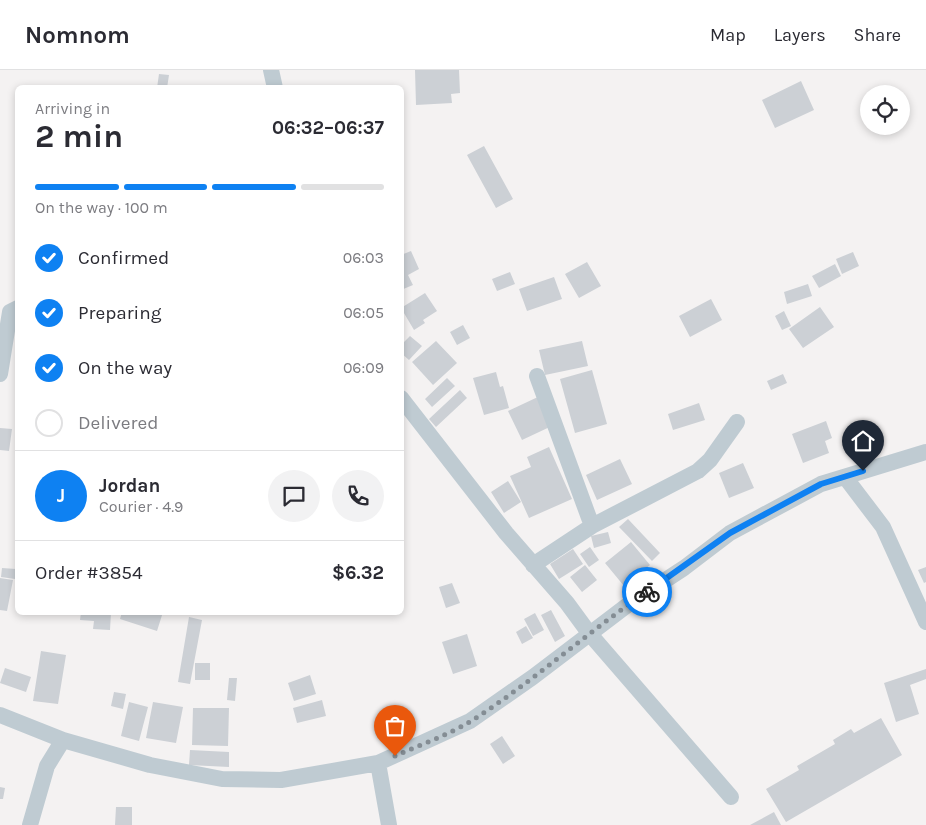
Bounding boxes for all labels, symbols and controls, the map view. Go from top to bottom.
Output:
text: Nomnom [25,21,130,49]
text: Map [710,24,746,46]
text: Layers [774,24,826,46]
text: Share [854,24,901,46]
map controls [860,85,910,135]
button: locate [860,85,910,135]
text: Arriving in [35,99,110,118]
text: 06:32–06:37 [272,117,384,139]
text: 2 min [35,118,123,155]
text: On the way · 100 m [35,198,168,217]
icon: check [35,244,63,272]
text: Confirmed [78,247,169,269]
text: 06:03 [343,248,384,267]
icon: check [35,299,63,327]
text: Preparing [78,302,161,324]
text: 06:05 [343,303,384,322]
icon: check [35,354,63,382]
text: On the way [78,357,172,379]
text: 06:09 [343,358,384,377]
text: Delivered [78,412,158,434]
pin [842,420,884,471]
icon: home [849,427,877,455]
button: chat [268,470,320,522]
button: phone [332,470,384,522]
text: Jordan [99,475,160,497]
text: J [57,485,65,507]
text: Courier · 4.9 [99,497,183,516]
text: Order #3854 [35,562,143,584]
text: $6.32 [332,562,384,584]
courier [622,567,672,617]
icon: bike [633,578,661,606]
pin [374,705,416,756]
icon: bag [381,712,409,740]

